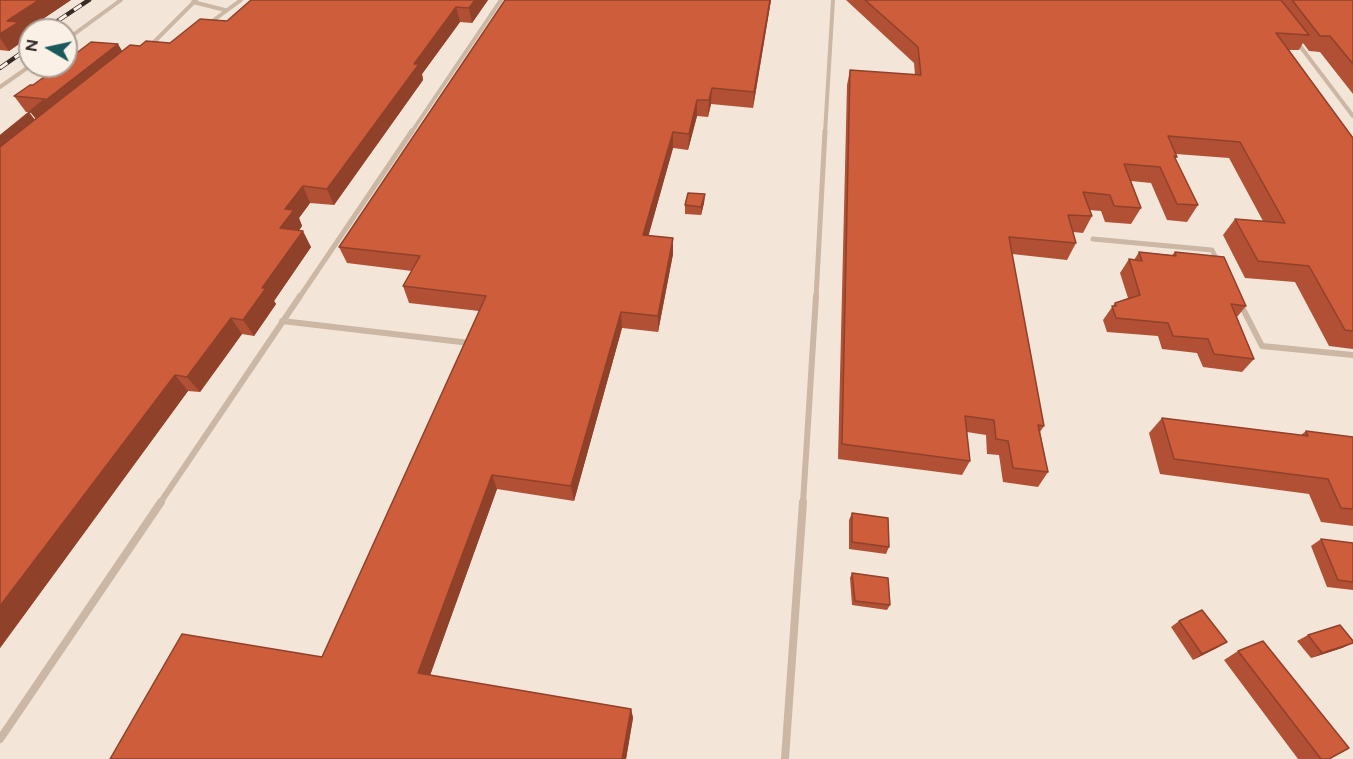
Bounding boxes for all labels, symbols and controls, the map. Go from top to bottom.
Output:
north arrow [18,18,78,78]
text: N [21,38,42,53]

